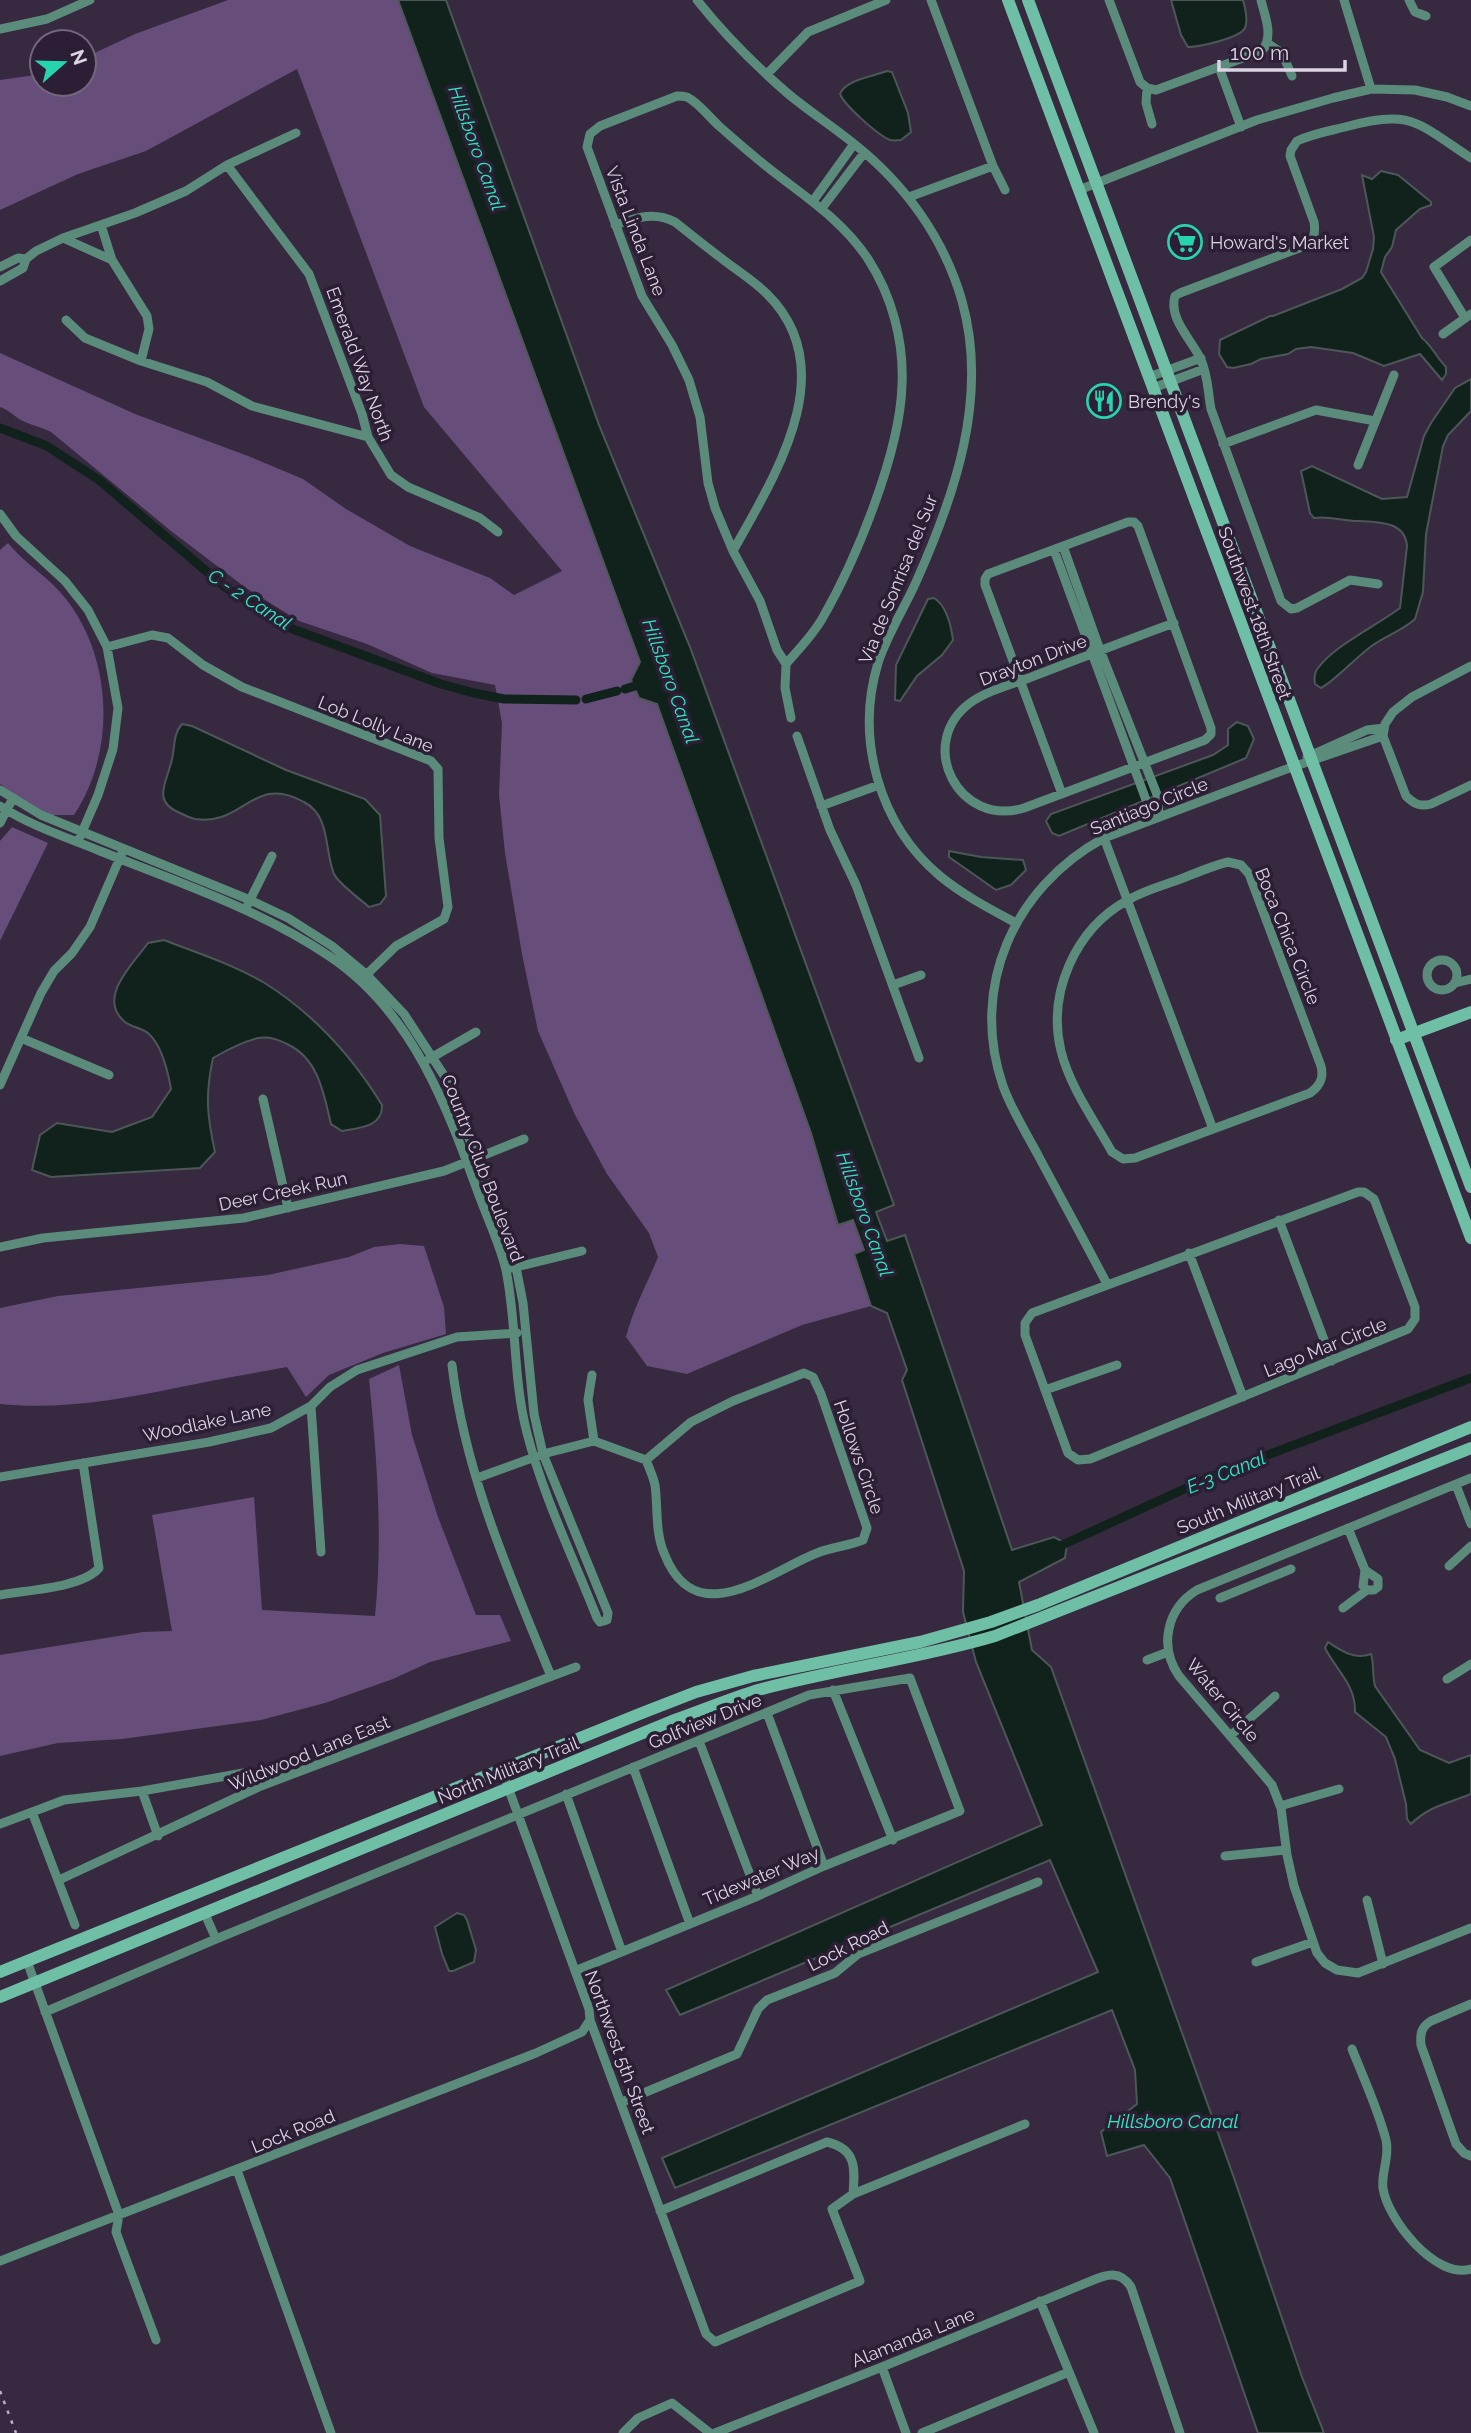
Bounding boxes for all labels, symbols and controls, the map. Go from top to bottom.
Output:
north arrow [28,28,98,98]
scale bar [1219,28,1345,72]
text: 100 m [1230,40,1289,65]
text: N [66,47,92,68]
water label: Hillsboro Canal [444,83,510,213]
street label: Vista Linda Lane [602,163,671,299]
supermarket icon: Howard's Market [1166,223,1204,261]
place label: Howard's Market [1210,232,1349,253]
street label: Emerald Way North [322,284,398,444]
restaurant icon: Brendy's [1085,382,1123,420]
place label: Brendy's [1128,391,1200,412]
street label: Via de Sonrisa del Sur [854,491,942,667]
street label: Southwest 18th Street [1214,524,1296,702]
water label: C - 2 Canal [204,564,296,634]
water label: Hillsboro Canal [638,616,704,746]
street label: Drayton Drive [976,630,1090,690]
street label: Lob Lolly Lane [315,691,437,757]
street label: Santiago Circle [1087,773,1211,839]
street label: Boca Chica Circle [1251,865,1325,1008]
street label: Country Club Boulevard [438,1071,528,1265]
water label: Hillsboro Canal [832,1149,898,1279]
street label: Deer Creek Run [217,1167,349,1215]
street label: Lago Mar Circle [1261,1313,1390,1381]
street label: Hollows Circle [830,1397,888,1517]
street label: Woodlake Lane [141,1398,273,1446]
water label: E-3 Canal [1183,1446,1269,1498]
street label: South Military Trail [1174,1462,1322,1538]
street label: Water Circle [1182,1654,1264,1746]
street label: Golfview Drive [645,1689,765,1753]
street label: Wildwood Lane East [225,1711,393,1795]
street label: North Military Trail [434,1732,582,1808]
street label: Tidewater Way [700,1842,822,1910]
street label: Lock Road [804,1917,892,1975]
street label: Northwest 5th Street [581,1968,659,2136]
street label: Lock Road [248,2105,338,2157]
water label: Hillsboro Canal [1107,2110,1239,2132]
street label: Alamanda Lane [848,2303,978,2371]

